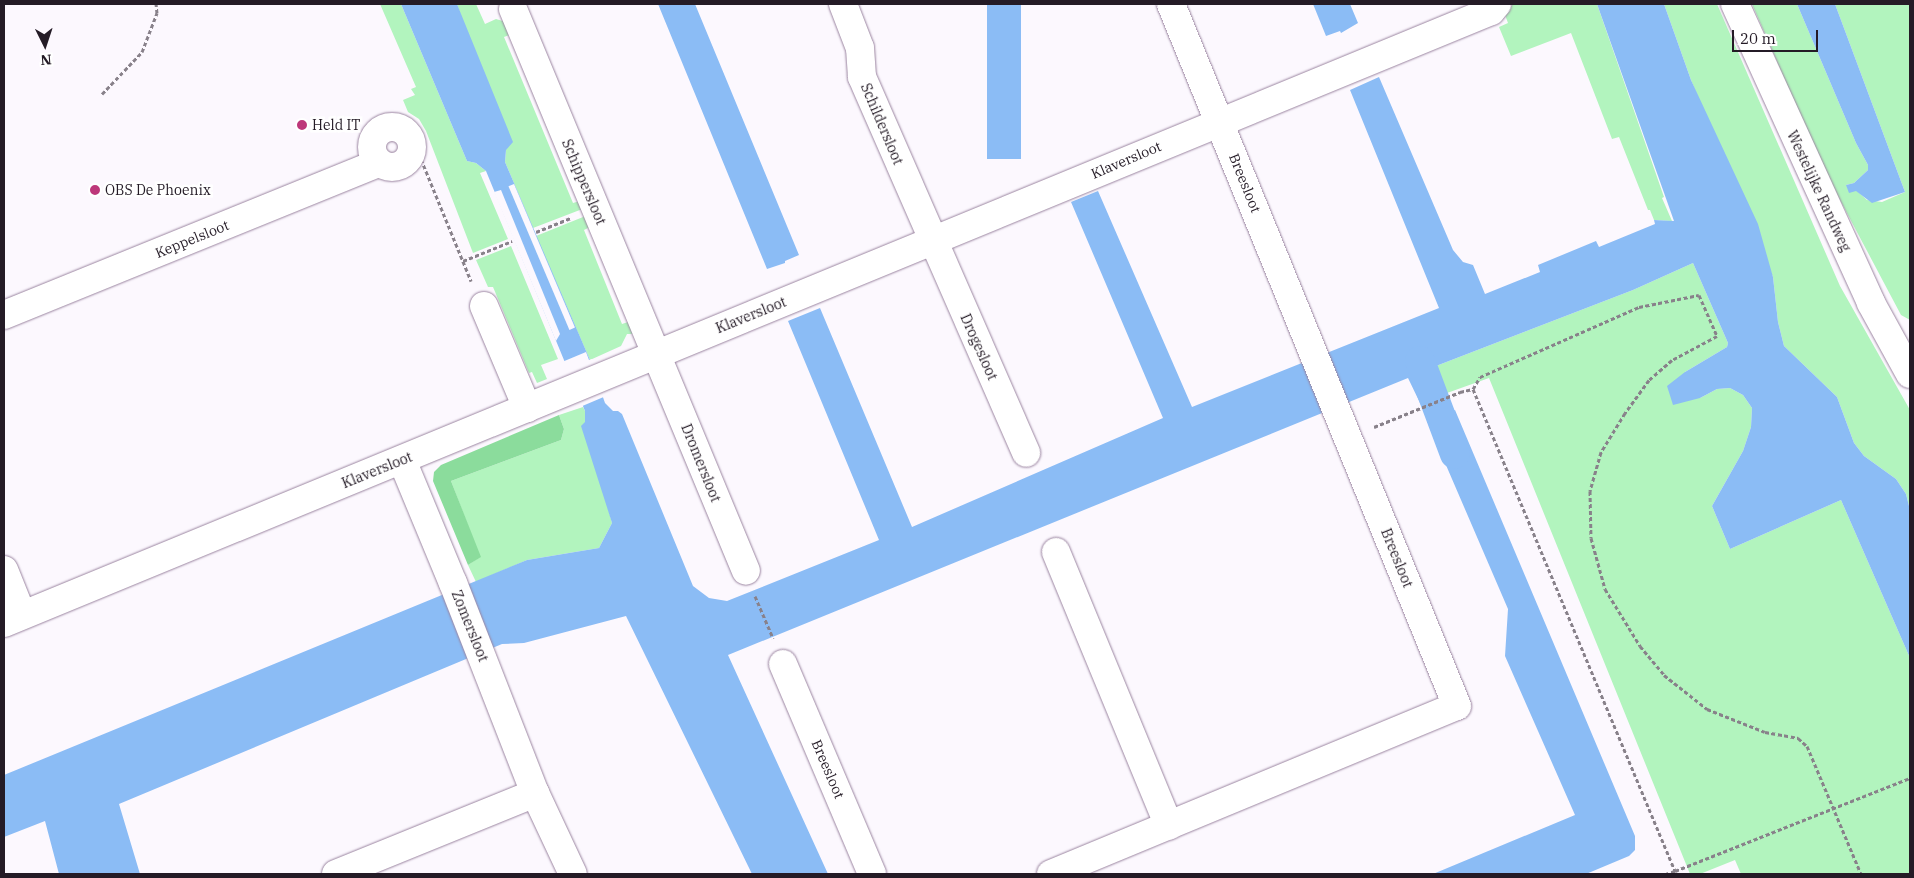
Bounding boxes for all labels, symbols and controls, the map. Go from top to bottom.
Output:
north arrow [20,20,70,70]
scale bar [1734,20,1820,52]
text: 20 m [1740,29,1776,48]
text: N [40,51,52,69]
street label: Schildersloot [857,81,907,167]
place label: Held IT [312,117,360,133]
marker: Held IT [296,119,308,131]
street label: Westelijke Randweg [1784,128,1854,254]
street label: Schippersloot [558,137,610,227]
street label: Klaversloot [1088,138,1164,182]
street label: Breesloot [1226,151,1264,215]
place label: OBS De Phoenix [105,182,211,198]
marker: OBS De Phoenix [89,184,101,196]
street label: Keppelsloot [153,217,231,261]
street label: Klaversloot [713,293,789,337]
street label: Drogesloot [957,311,1001,383]
street label: Dromersloot [678,421,724,505]
street label: Klaversloot [339,448,415,492]
street label: Breesloot [1378,526,1416,590]
street label: Zomersloot [448,588,492,664]
street label: Breesloot [808,737,848,801]

